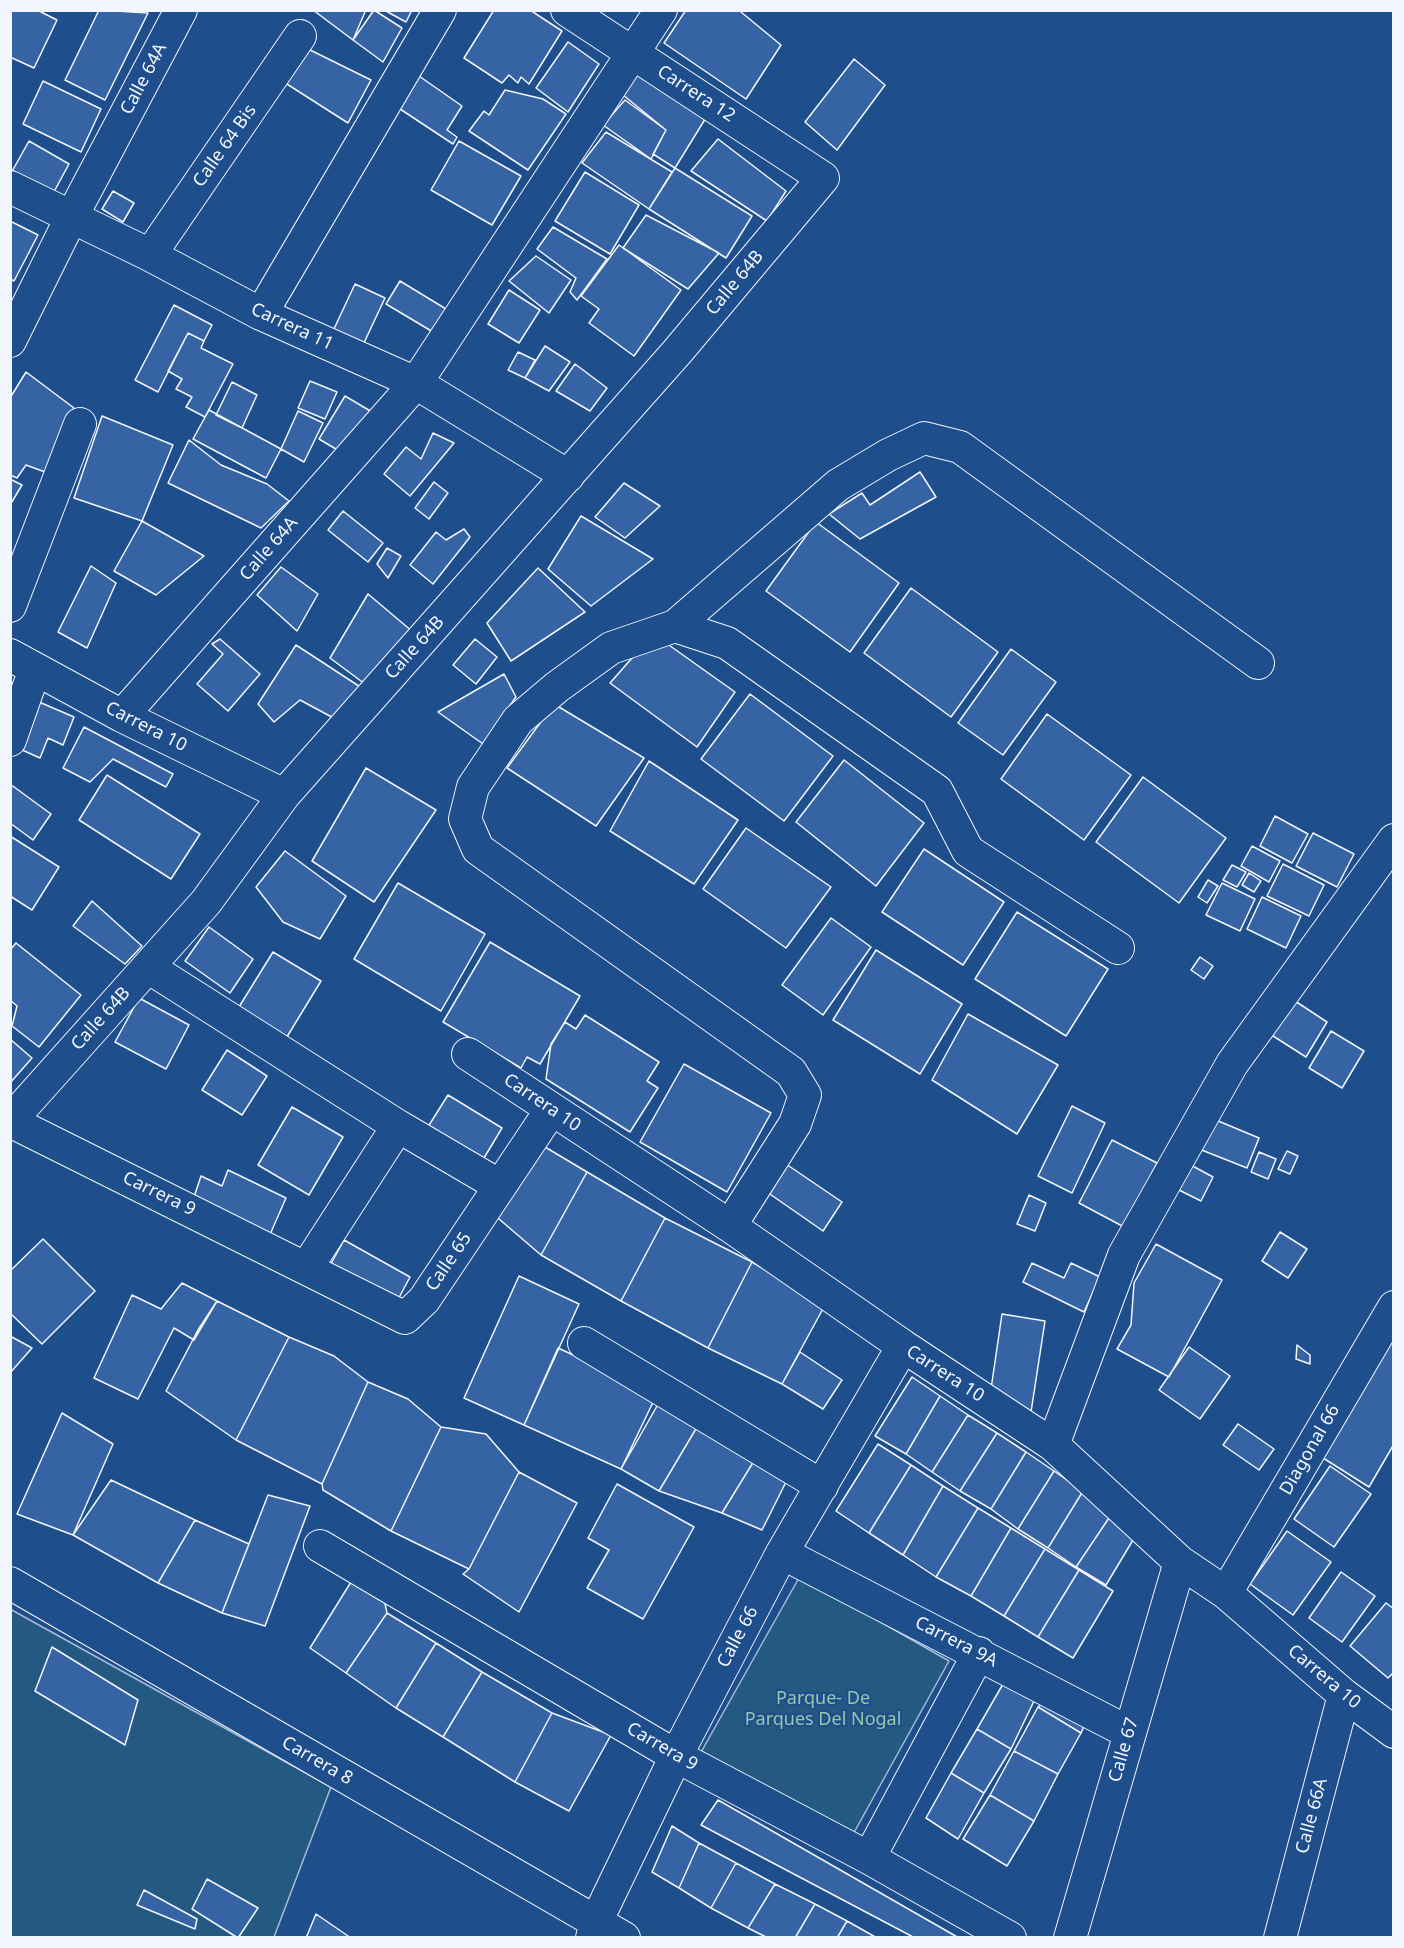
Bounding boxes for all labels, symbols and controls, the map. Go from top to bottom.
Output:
street label: Calle 64A [116,40,172,118]
street label: Carrera 12 [653,61,739,127]
street label: Calle 64 Bis [189,101,261,191]
street label: Calle 64B [702,246,768,320]
street label: Carrera 11 [247,298,337,356]
street label: Calle 64A [235,513,303,585]
street label: Calle 64B [381,612,449,684]
street label: Carrera 10 [102,697,190,757]
street label: Calle 64B [67,983,135,1055]
street label: Carrera 10 [499,1069,585,1137]
street label: Carrera 9 [119,1167,199,1221]
street label: Calle 65 [422,1229,476,1295]
street label: Carrera 10 [902,1341,988,1407]
street label: Diagonal 66 [1275,1401,1345,1499]
street label: Calle 66 [713,1603,763,1671]
street label: Carrera 9A [911,1612,1001,1672]
street label: Carrera 10 [1283,1640,1365,1714]
park label: Parque- De Parques Del Nogal [745,1688,901,1730]
street label: Calle 67 [1104,1715,1144,1785]
street label: Carrera 9 [623,1718,701,1776]
street label: Carrera 8 [278,1732,356,1790]
street label: Calle 66A [1292,1776,1332,1856]

